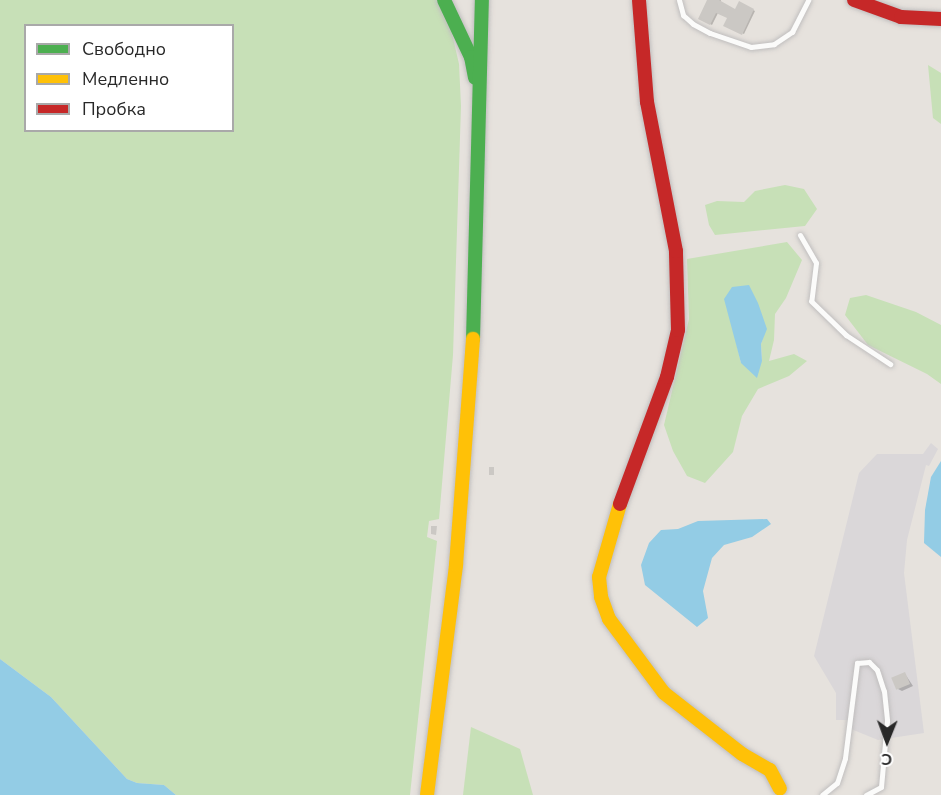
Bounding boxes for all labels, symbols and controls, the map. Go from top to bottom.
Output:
legend [24,24,234,132]
text: Свободно [82,37,166,61]
text: Медленно [82,67,169,91]
text: Пробка [82,97,146,121]
north arrow [857,711,917,771]
text: С [881,748,892,770]

